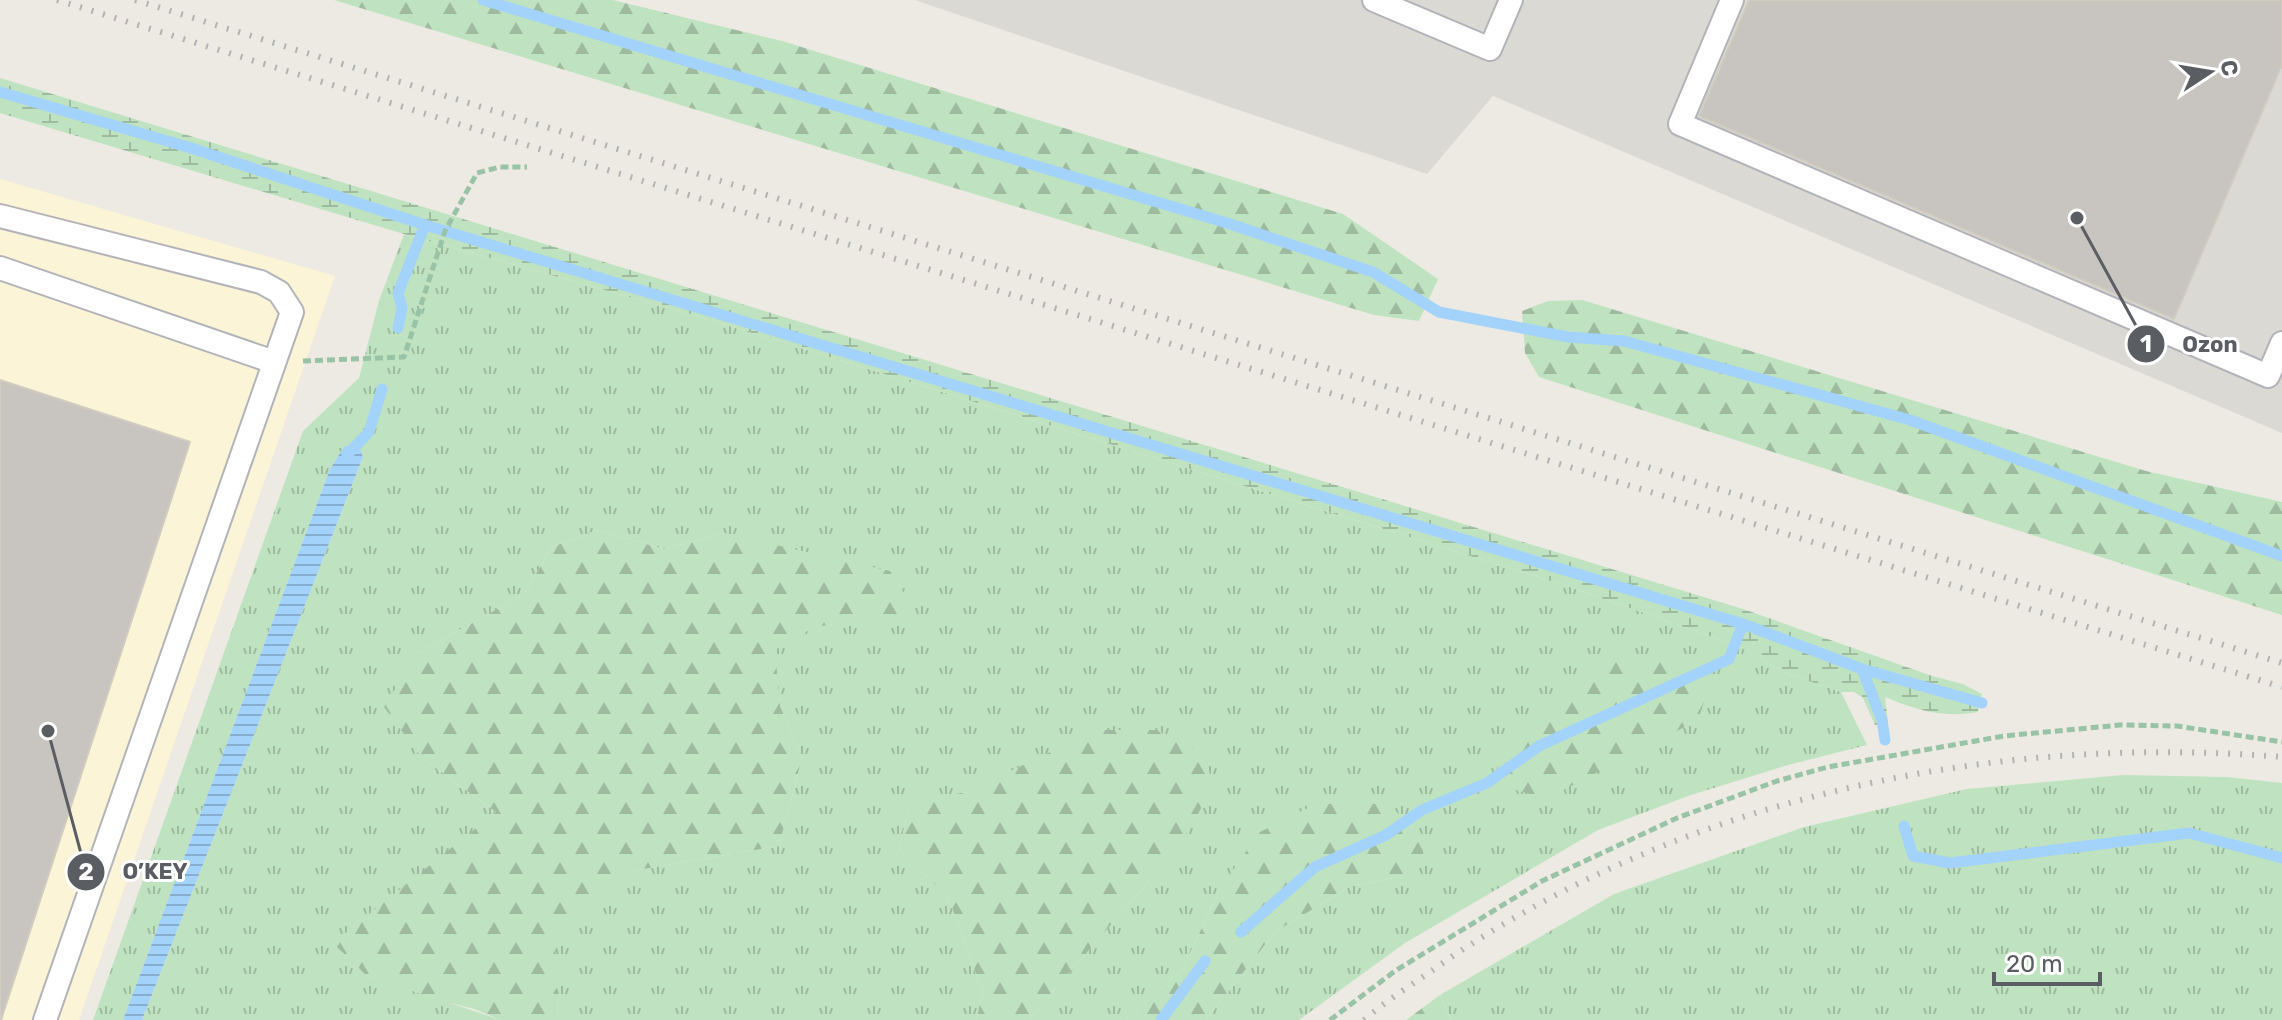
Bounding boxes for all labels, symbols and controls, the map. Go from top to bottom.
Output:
north arrow [2170,32,2250,112]
text: С [2214,58,2244,78]
callout: Ozon [2126,321,2254,367]
text: 1 [2140,330,2152,358]
text: Ozon [2182,331,2238,358]
callout: O’KEY [66,849,203,895]
text: 2 [78,858,94,886]
text: O’KEY [122,858,188,885]
scale bar [1994,936,2100,986]
text: 20 m [2006,950,2063,978]

